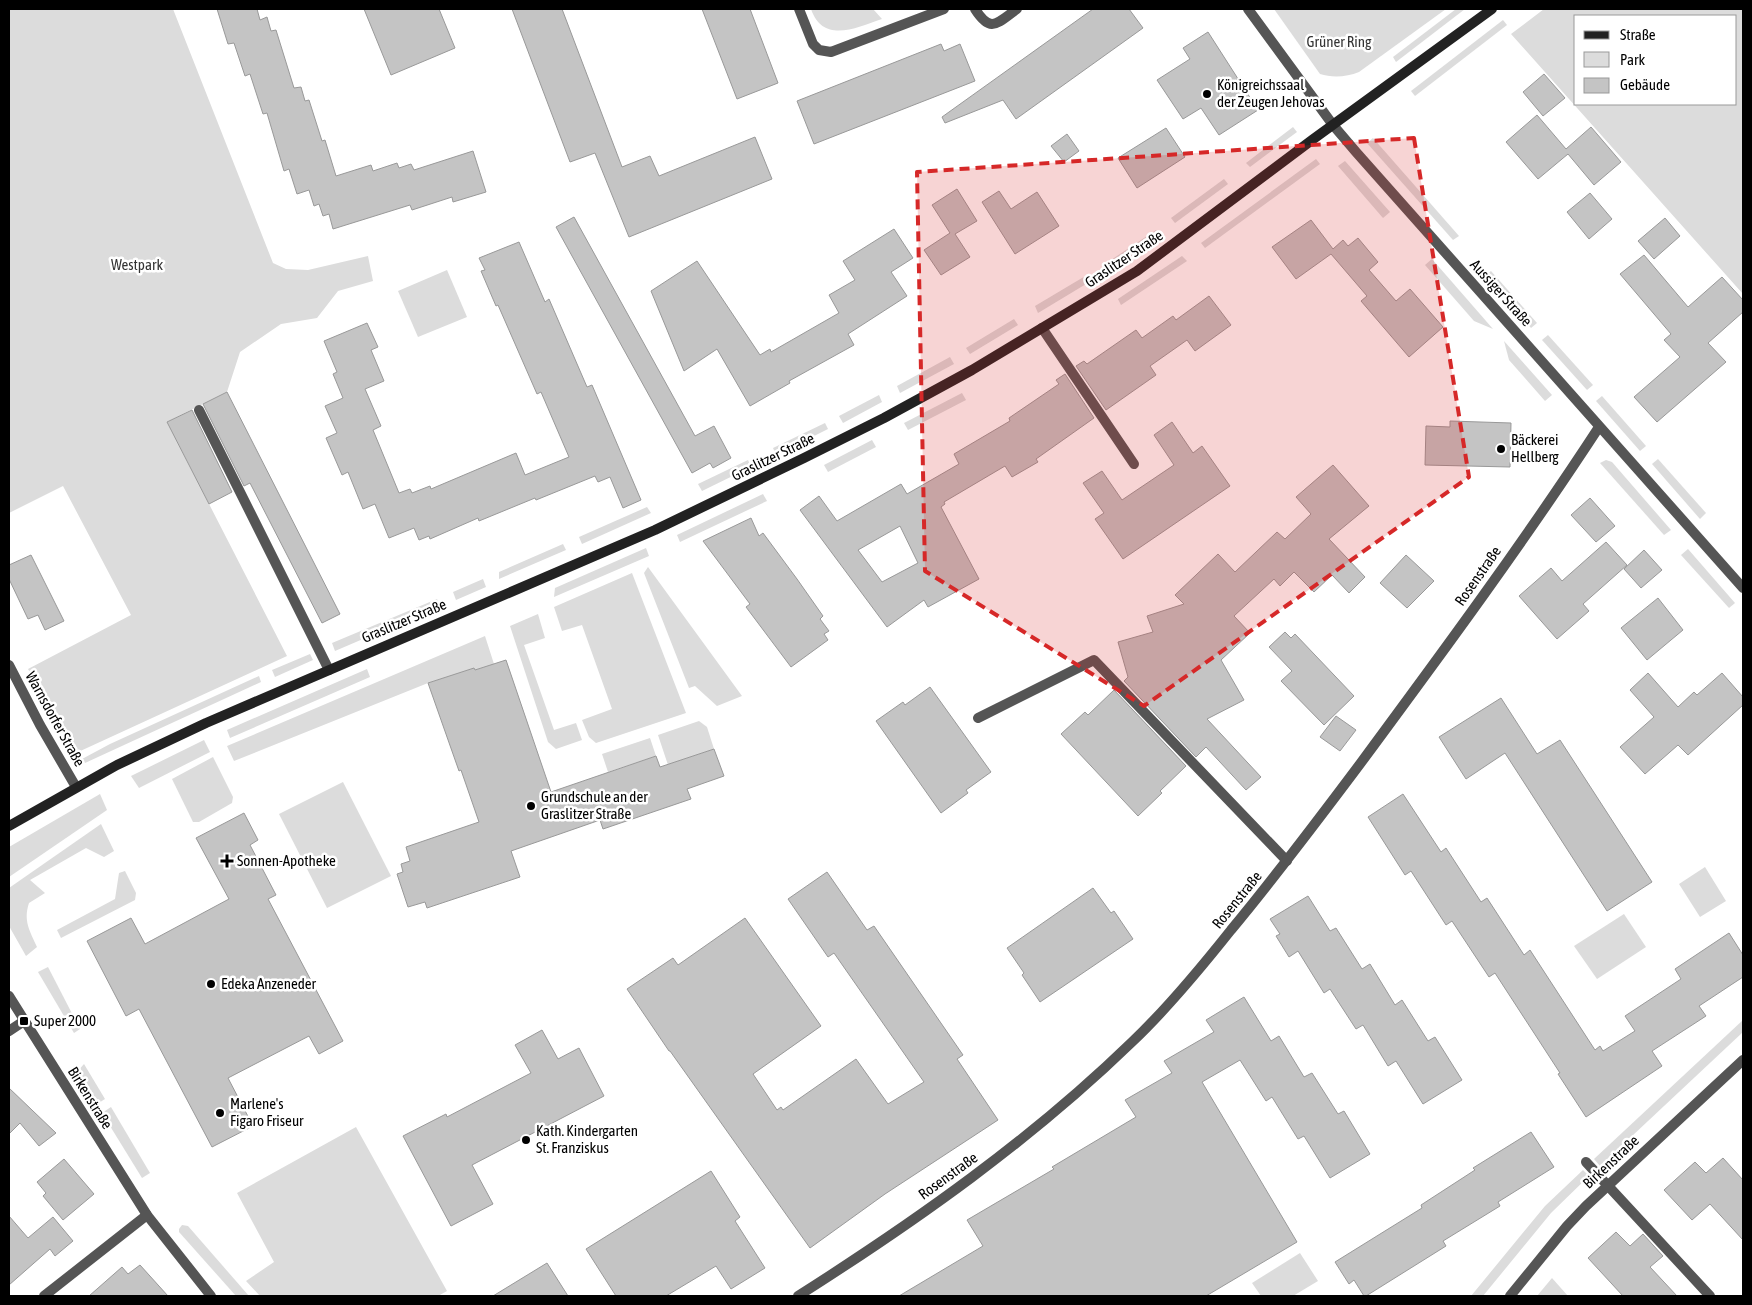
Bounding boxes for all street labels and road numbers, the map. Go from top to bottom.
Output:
street label: Graslitzer Straße [1082,226,1166,291]
street label: Aussiger Straße [1467,256,1536,330]
street label: Graslitzer Straße [729,429,817,484]
street label: Rosenstraße [1451,543,1504,609]
street label: Graslitzer Straße [359,595,449,646]
street label: Warnsdorfer Straße [22,668,89,769]
street label: Rosenstraße [1208,868,1265,932]
street label: Birkenstraße [65,1064,116,1132]
street label: Birkenstraße [1579,1131,1642,1192]
street label: Rosenstraße [915,1148,981,1203]

